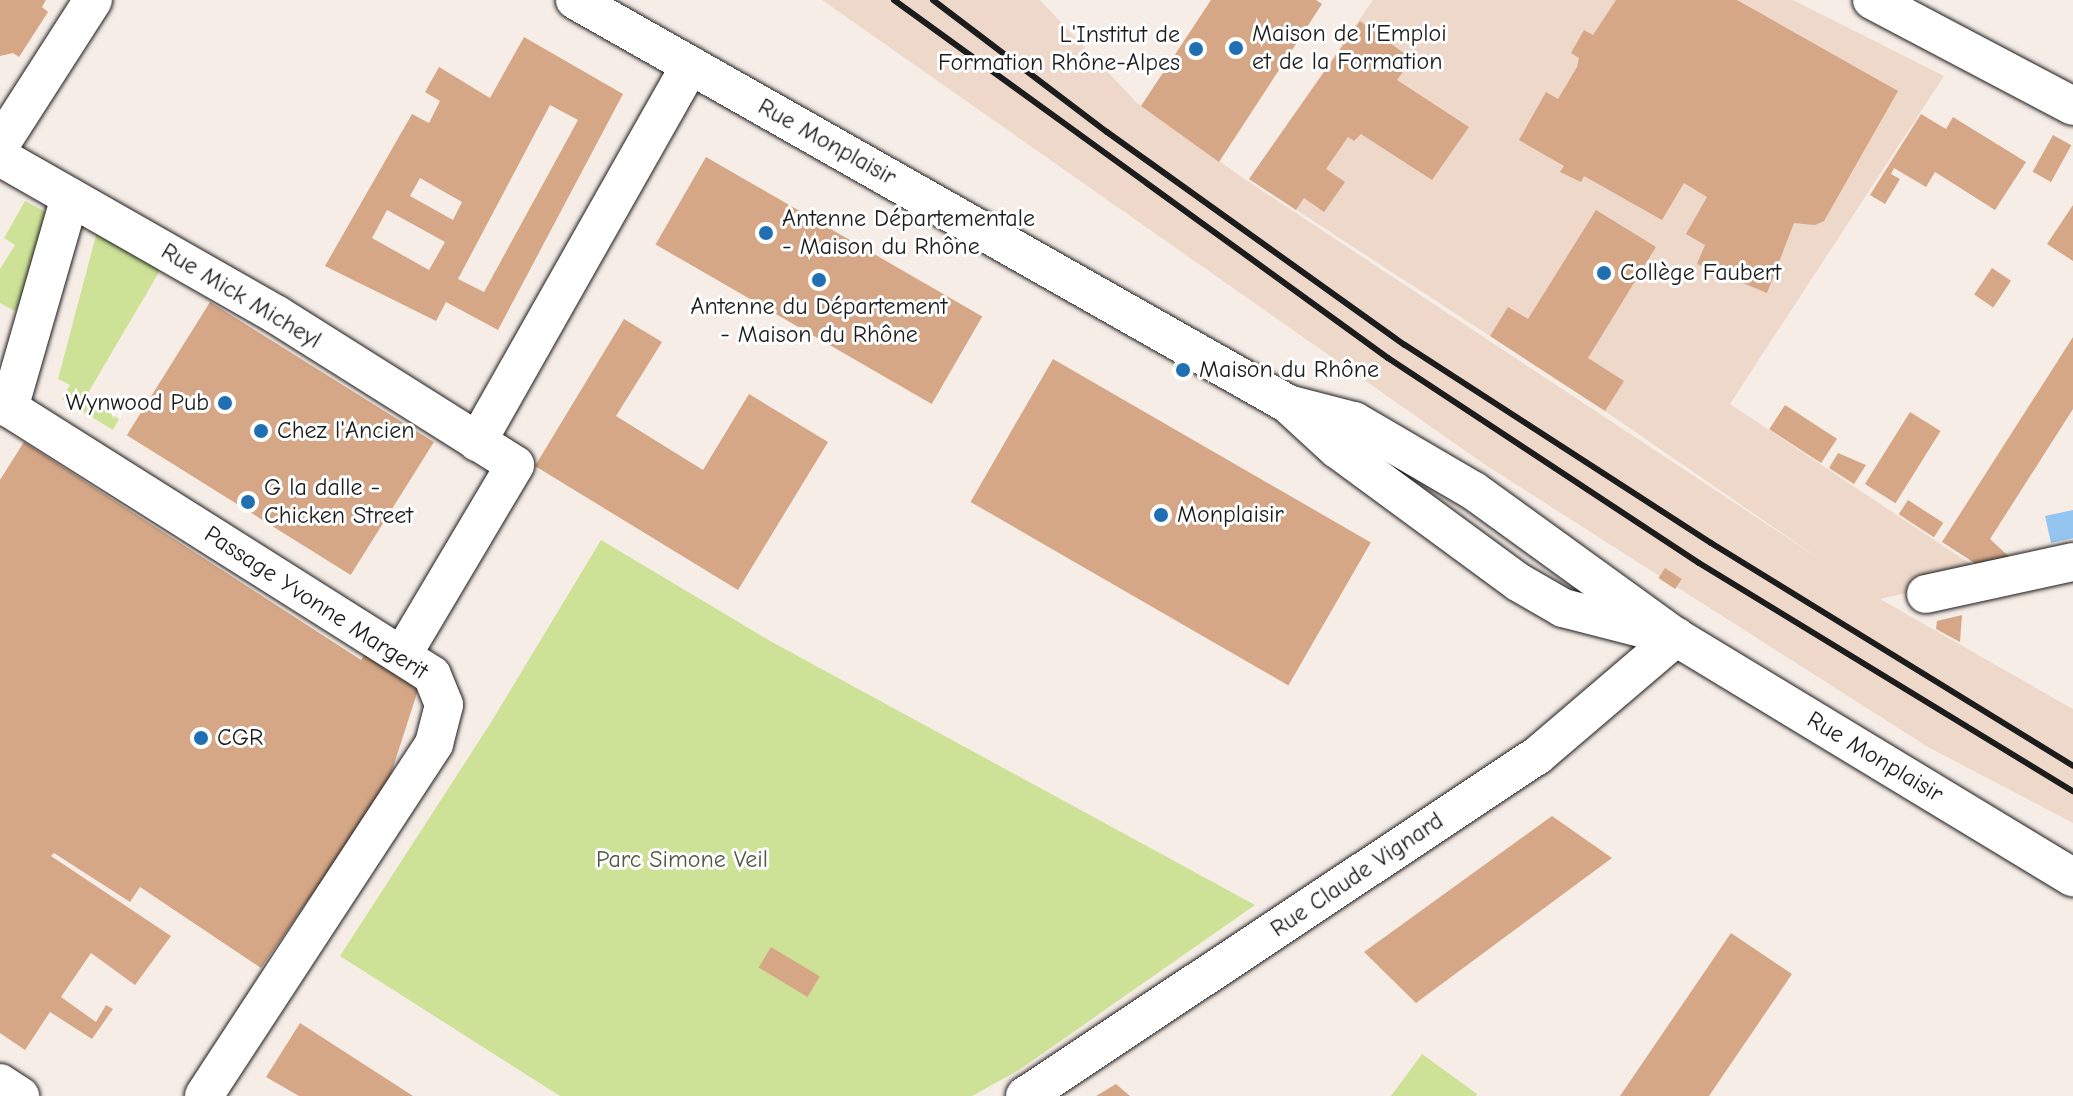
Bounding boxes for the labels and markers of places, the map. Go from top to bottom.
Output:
place label: Maison de l’Emploi et de la Formation [1252,20,1447,76]
place label: L'Institut de Formation Rhône-Alpes [938,21,1180,77]
marker: Maison de l’Emploi et de la Formation [1227,39,1245,57]
marker: L'Institut de Formation Rhône-Alpes [1187,40,1205,58]
place label: Antenne Départementale - Maison du Rhône [782,205,1035,261]
marker: Antenne Départementale - Maison du Rhône [757,224,775,242]
place label: Collège Faubert [1620,259,1781,287]
marker: Collège Faubert [1595,264,1613,282]
marker: Antenne du Département - Maison du Rhône [810,271,828,289]
place label: Antenne du Département - Maison du Rhône [691,293,947,349]
place label: Maison du Rhône [1199,356,1379,384]
marker: Maison du Rhône [1174,361,1192,379]
place label: Wynwood Pub [66,389,209,417]
marker: Wynwood Pub [216,394,234,412]
place label: Chez l'Ancien [277,417,415,445]
marker: Chez l'Ancien [252,422,270,440]
place label: G la dalle - Chicken Street [264,474,413,530]
marker: G la dalle - Chicken Street [239,493,257,511]
place label: Monplaisir [1177,501,1284,529]
marker: Monplaisir [1152,506,1170,524]
place label: CGR [217,724,263,752]
marker: CGR [192,729,210,747]

